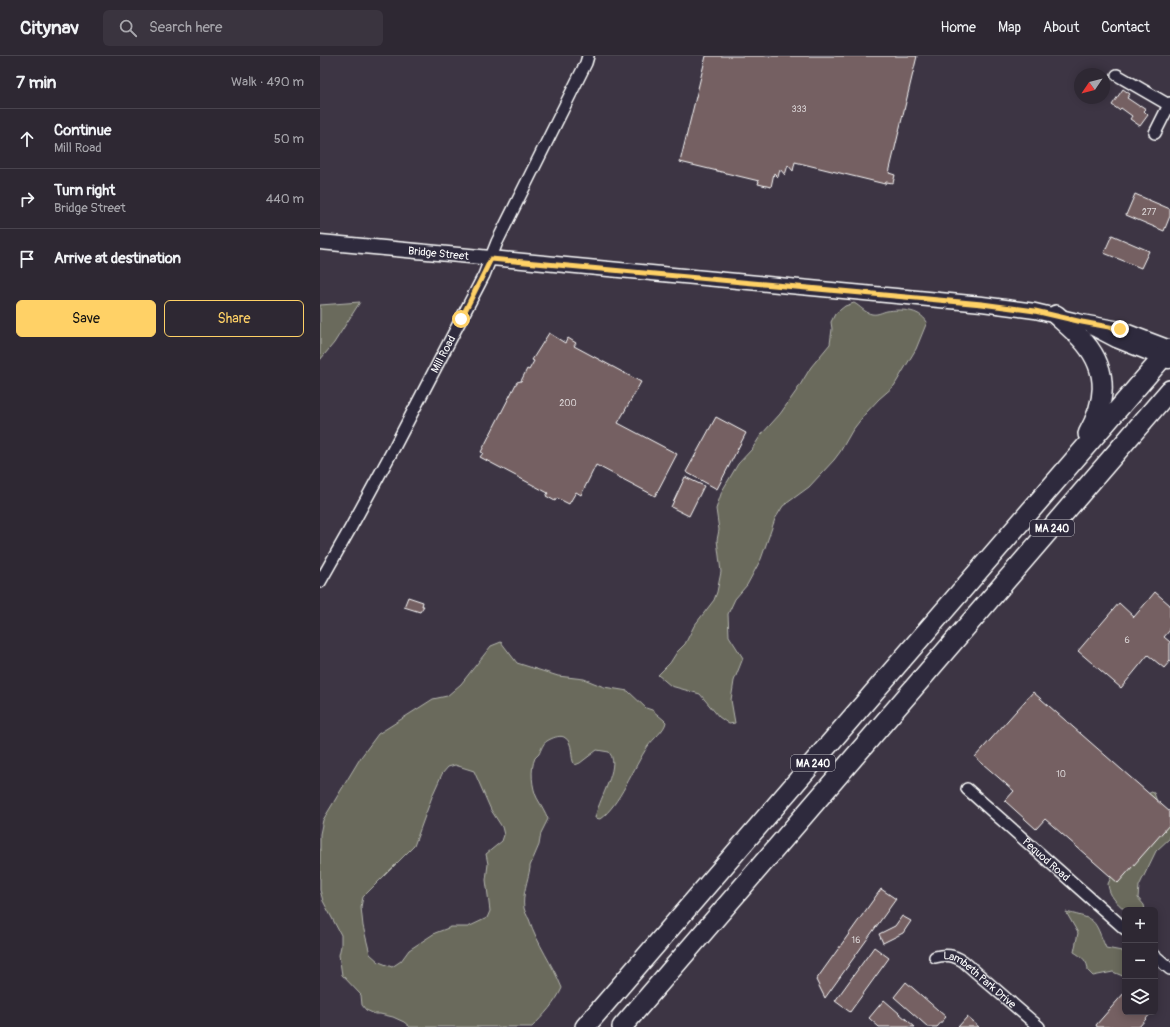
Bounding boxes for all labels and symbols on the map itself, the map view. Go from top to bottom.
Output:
north arrow [1074,68,1110,104]
house number: 333 [791,104,807,115]
house number: 277 [1142,207,1157,218]
street label: Bridge Street [408,244,470,263]
route start [452,310,470,328]
route end [1111,320,1129,338]
street label: Mill Road [428,333,458,375]
house number: 200 [559,398,577,409]
road number: MA 240 [1030,520,1074,536]
house number: 6 [1124,635,1130,646]
road number: MA 240 [791,755,835,771]
house number: 10 [1056,769,1066,780]
street label: Pequod Road [1020,835,1072,884]
house number: 16 [852,935,860,946]
street label: Lambeth Park Drive [943,949,1019,1011]

